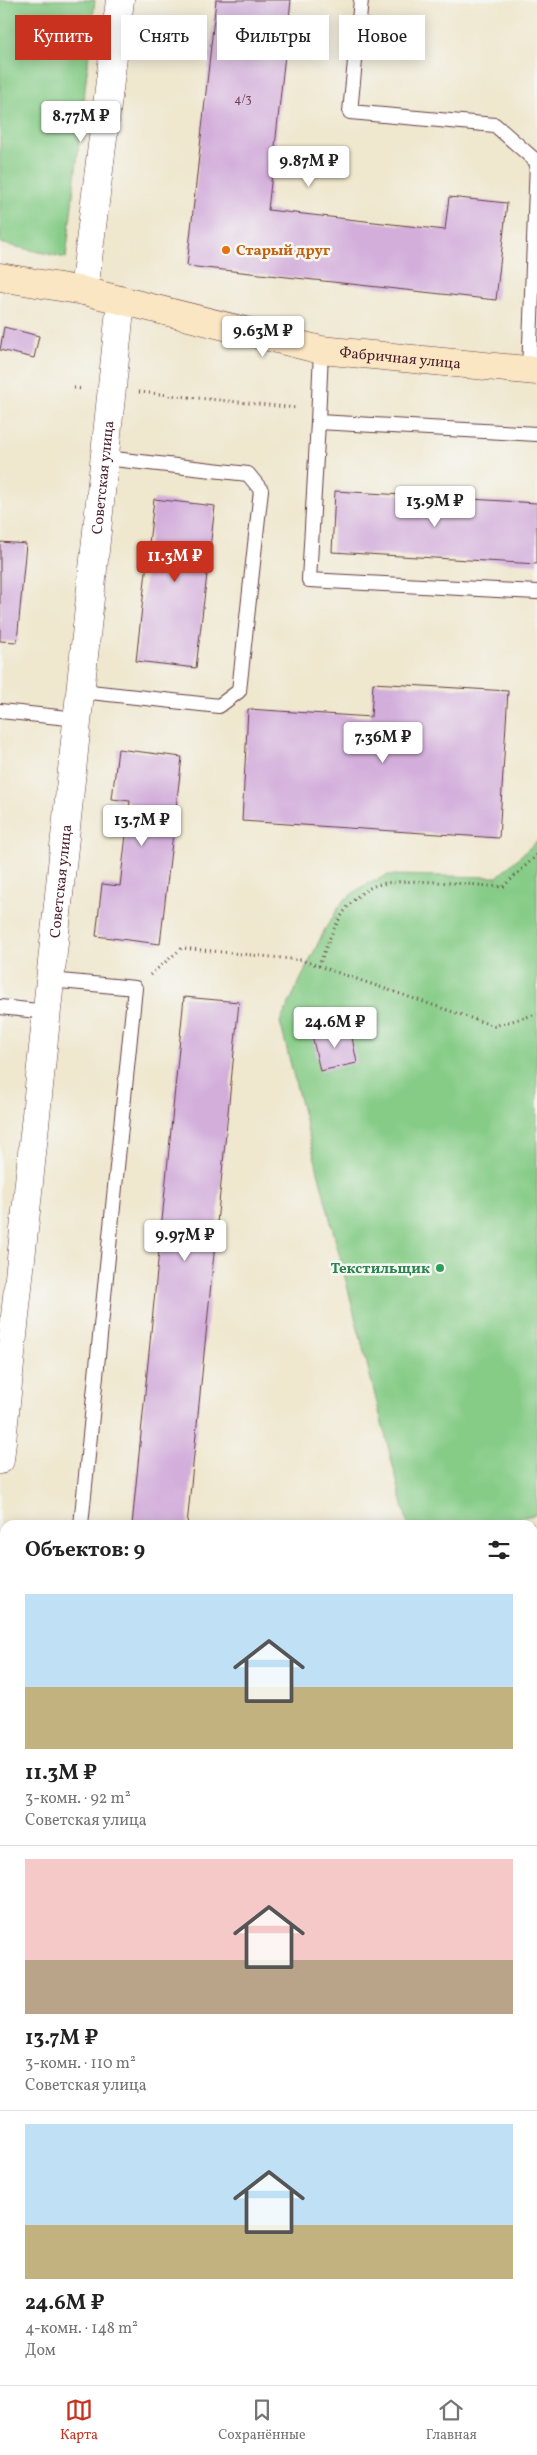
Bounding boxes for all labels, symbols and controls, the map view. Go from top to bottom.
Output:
chip: Купить [15,15,111,60]
chip: Снять [121,15,207,60]
chip: Фильтры [217,15,329,60]
chip: Новое [339,15,425,60]
house number: 4/3 [234,92,252,108]
pin: 8.77M ₽ [35,100,127,143]
text: 8.77M ₽ [52,106,110,128]
pin: 9.87M ₽ [263,146,355,188]
text: 9.87M ₽ [279,151,339,173]
place label: Старый друг [236,241,331,262]
marker: Старый друг [220,244,232,256]
pin: 9.63M ₽ [217,316,309,358]
text: 9.63M ₽ [233,321,293,343]
street label: Фабричная улица [338,343,462,376]
street label: Советская улица [88,420,120,535]
pin: 13.9M ₽ [389,486,481,528]
text: 13.9M ₽ [406,491,464,513]
pin: 11.3M ₽ [129,540,221,583]
text: 11.3M ₽ [148,546,202,568]
pin: 7.36M ₽ [337,722,429,764]
text: 7.36M ₽ [355,727,411,749]
pin: 13.7M ₽ [96,804,188,847]
text: 13.7M ₽ [114,810,170,832]
street label: Советская улица [46,823,78,939]
pin: 24.6M ₽ [289,1006,381,1049]
text: 24.6M ₽ [305,1012,365,1034]
pin: 9.97M ₽ [139,1220,231,1262]
text: 9.97M ₽ [155,1225,215,1247]
place label: Текстильщик [330,1259,430,1280]
marker: Текстильщик [434,1262,446,1274]
text: Объектов: 9 [25,1536,145,1565]
icon: filters [485,1536,513,1564]
icon: home [224,1626,314,1716]
text: 11.3M ₽ [25,1759,97,1788]
text: 3-комн. · 92 m² [25,1788,131,1810]
text: Советская улица [25,1810,147,1832]
icon: home [224,1892,314,1982]
text: 13.7M ₽ [25,2024,98,2053]
text: 3-комн. · 110 m² [25,2053,136,2075]
text: Советская улица [25,2075,147,2097]
icon: home [224,2157,314,2247]
text: 24.6M ₽ [25,2289,105,2318]
text: 4-комн. · 148 m² [25,2318,138,2340]
text: Дом [25,2340,56,2362]
tab: Карта [60,2396,98,2445]
tab: Сохранённые [218,2396,306,2445]
tab: Главная [426,2396,477,2445]

